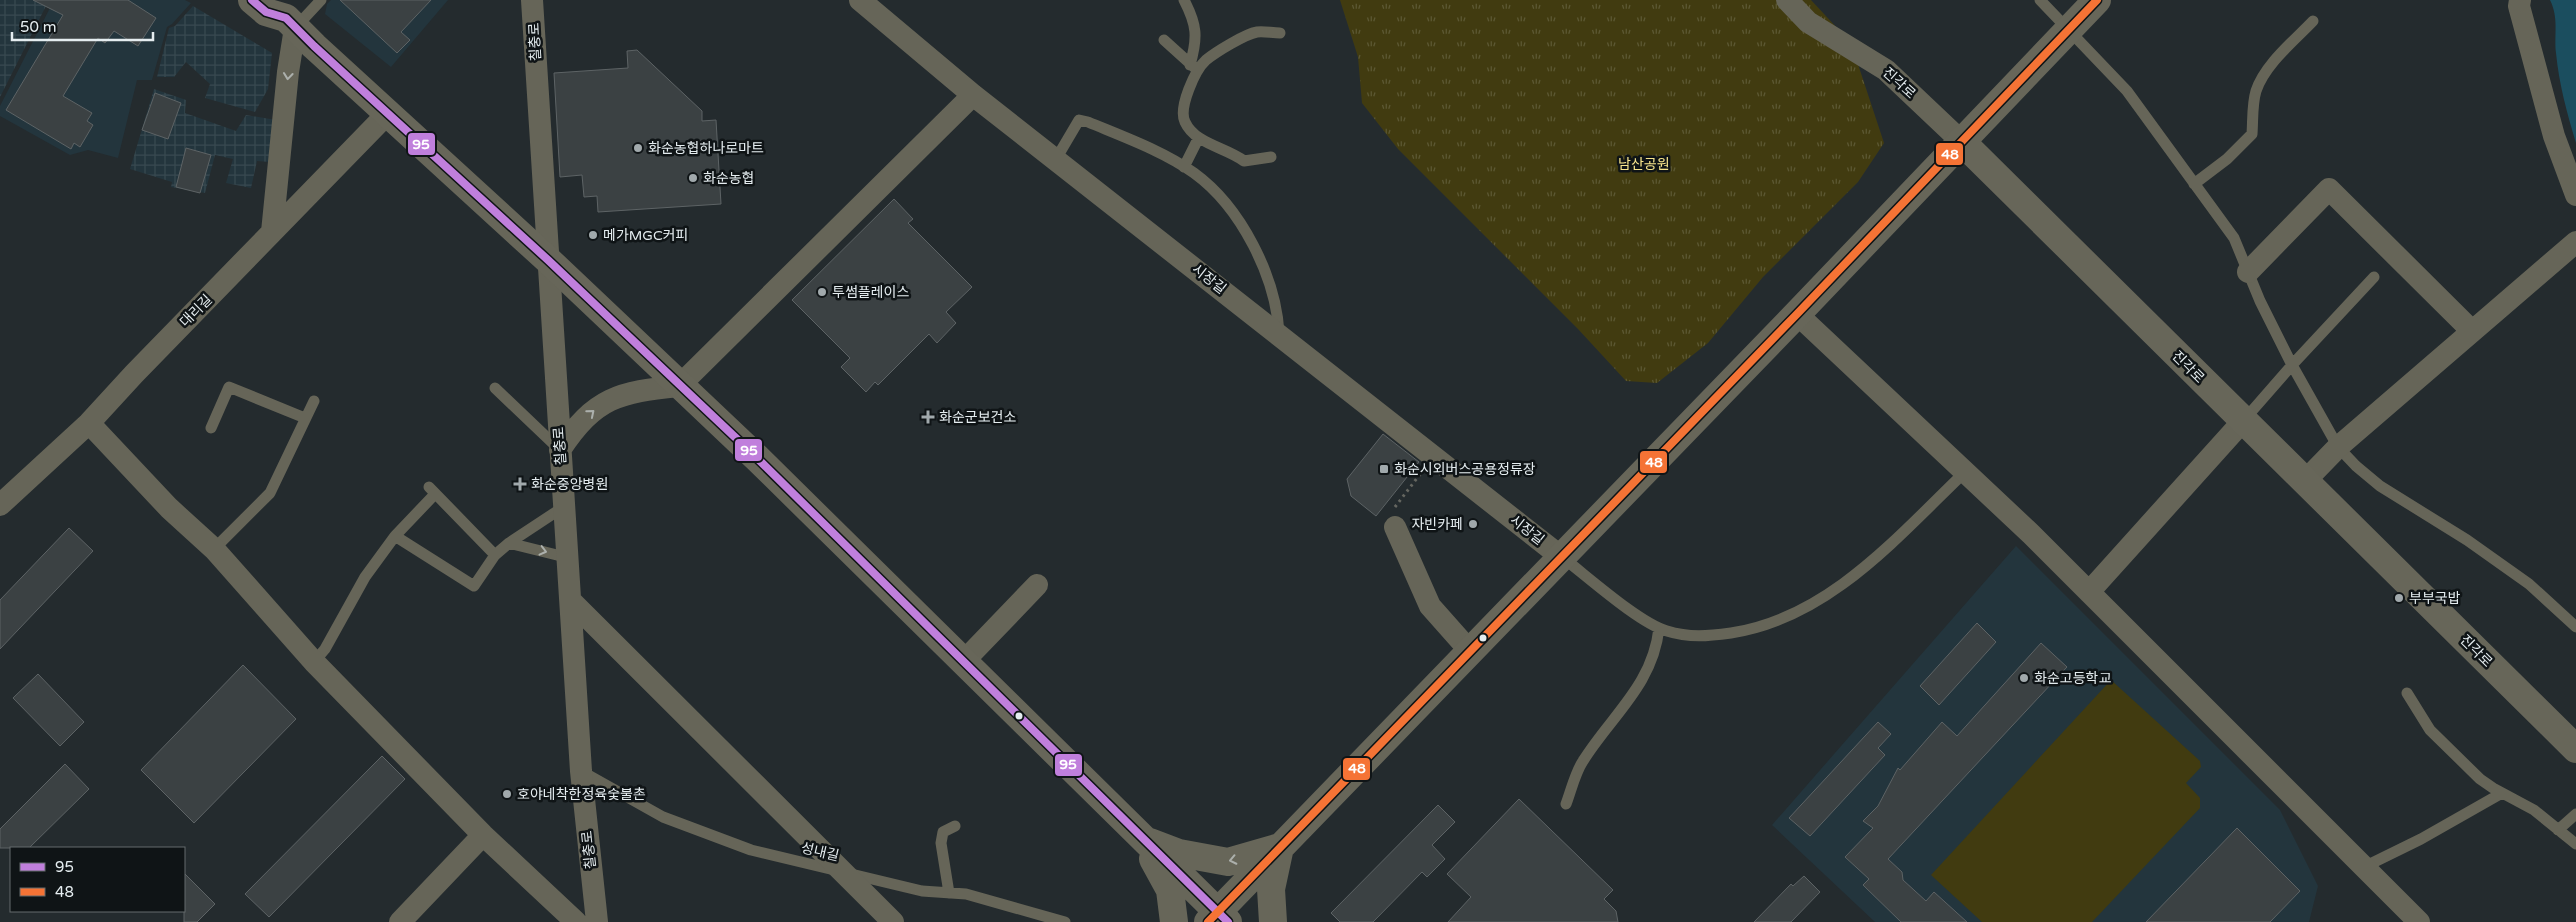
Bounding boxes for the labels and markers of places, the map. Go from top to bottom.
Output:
place label: 화순농협하나로마트 [648,140,764,157]
marker: 화순농협하나로마트 [632,142,644,154]
place label: 화순농협 [703,170,755,187]
marker: 화순농협 [687,172,699,184]
place label: 메가MGC커피 [603,227,688,244]
marker: 메가MGC커피 [587,229,599,241]
place label: 투썸플레이스 [832,284,909,301]
marker: 투썸플레이스 [816,286,828,298]
place label: 화순군보건소 [939,409,1016,426]
marker: 화순군보건소 [921,410,935,424]
place label: 화순시외버스공용정류장 [1394,461,1536,478]
marker: 화순시외버스공용정류장 [1378,463,1390,475]
place label: 화순중앙병원 [531,476,608,493]
marker: 화순중앙병원 [513,477,527,491]
place label: 자빈카페 [1411,516,1463,533]
marker: 자빈카페 [1467,518,1479,530]
place label: 부부국밥 [2409,590,2461,607]
marker: 부부국밥 [2393,592,2405,604]
unlabelled marker [1478,633,1488,643]
place label: 화순고등학교 [2034,670,2111,687]
marker: 화순고등학교 [2018,672,2030,684]
unlabelled marker [1014,711,1024,721]
place label: 호야네착한정육숯불촌 [517,786,646,803]
marker: 호야네착한정육숯불촌 [501,788,513,800]

